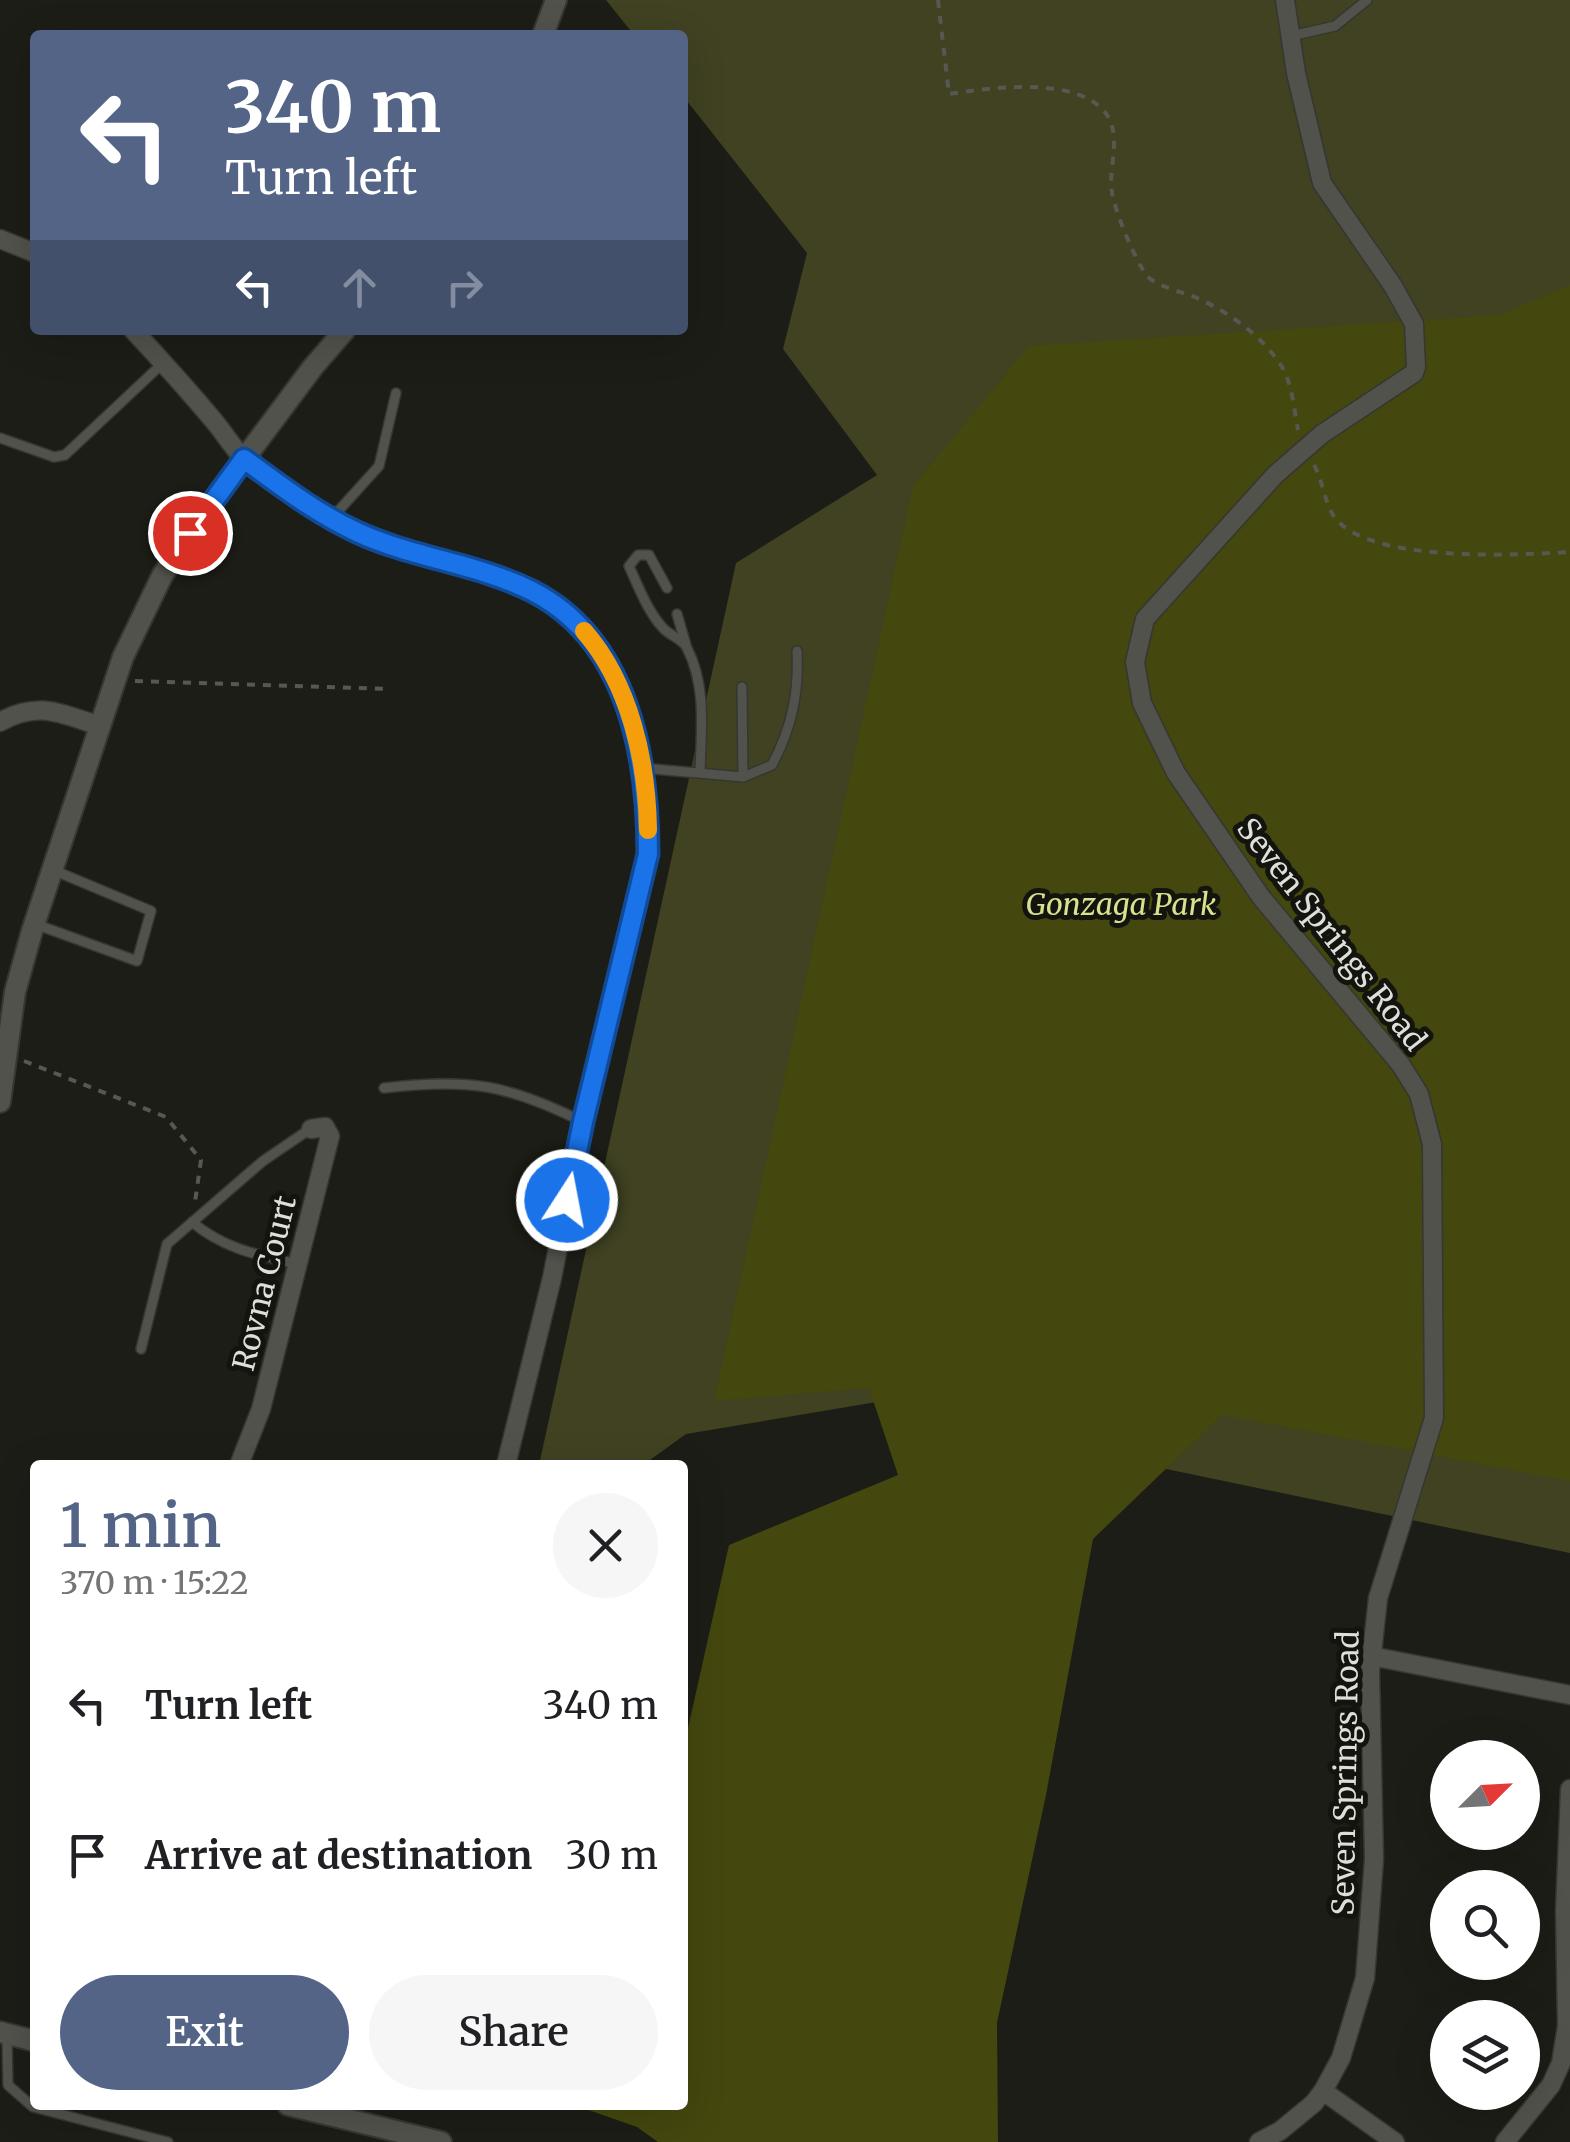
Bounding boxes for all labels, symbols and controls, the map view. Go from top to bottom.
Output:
text: 340 m [225,63,441,151]
icon: left [60,70,190,200]
text: Turn left [225,150,417,206]
icon: left [227,260,282,315]
icon: ahead [332,260,387,315]
icon: right [437,260,492,315]
pin [148,491,233,576]
icon: arrive [163,506,218,561]
street label: Seven Springs Road [1229,810,1435,1058]
park label: Gonzaga Park [1026,885,1217,923]
position arrow [515,1148,619,1252]
street label: Rovna Court [224,1191,304,1374]
text: 1 min [60,1488,221,1563]
button: close [553,1493,658,1598]
text: 370 m · 15:22 [60,1563,249,1603]
street label: Seven Springs Road [1324,1630,1366,1916]
icon: left [60,1678,115,1733]
text: Turn left [145,1682,312,1729]
text: 340 m [543,1682,658,1729]
north arrow [1430,1740,1540,1850]
map controls [1430,1740,1540,2110]
icon: arrive [60,1828,115,1883]
text: Arrive at destination [145,1832,532,1879]
text: 30 m [565,1832,658,1879]
button: search [1430,1870,1540,1980]
button: Exit [60,1975,349,2090]
button: Share [369,1975,658,2090]
button: layers [1430,2000,1540,2110]

